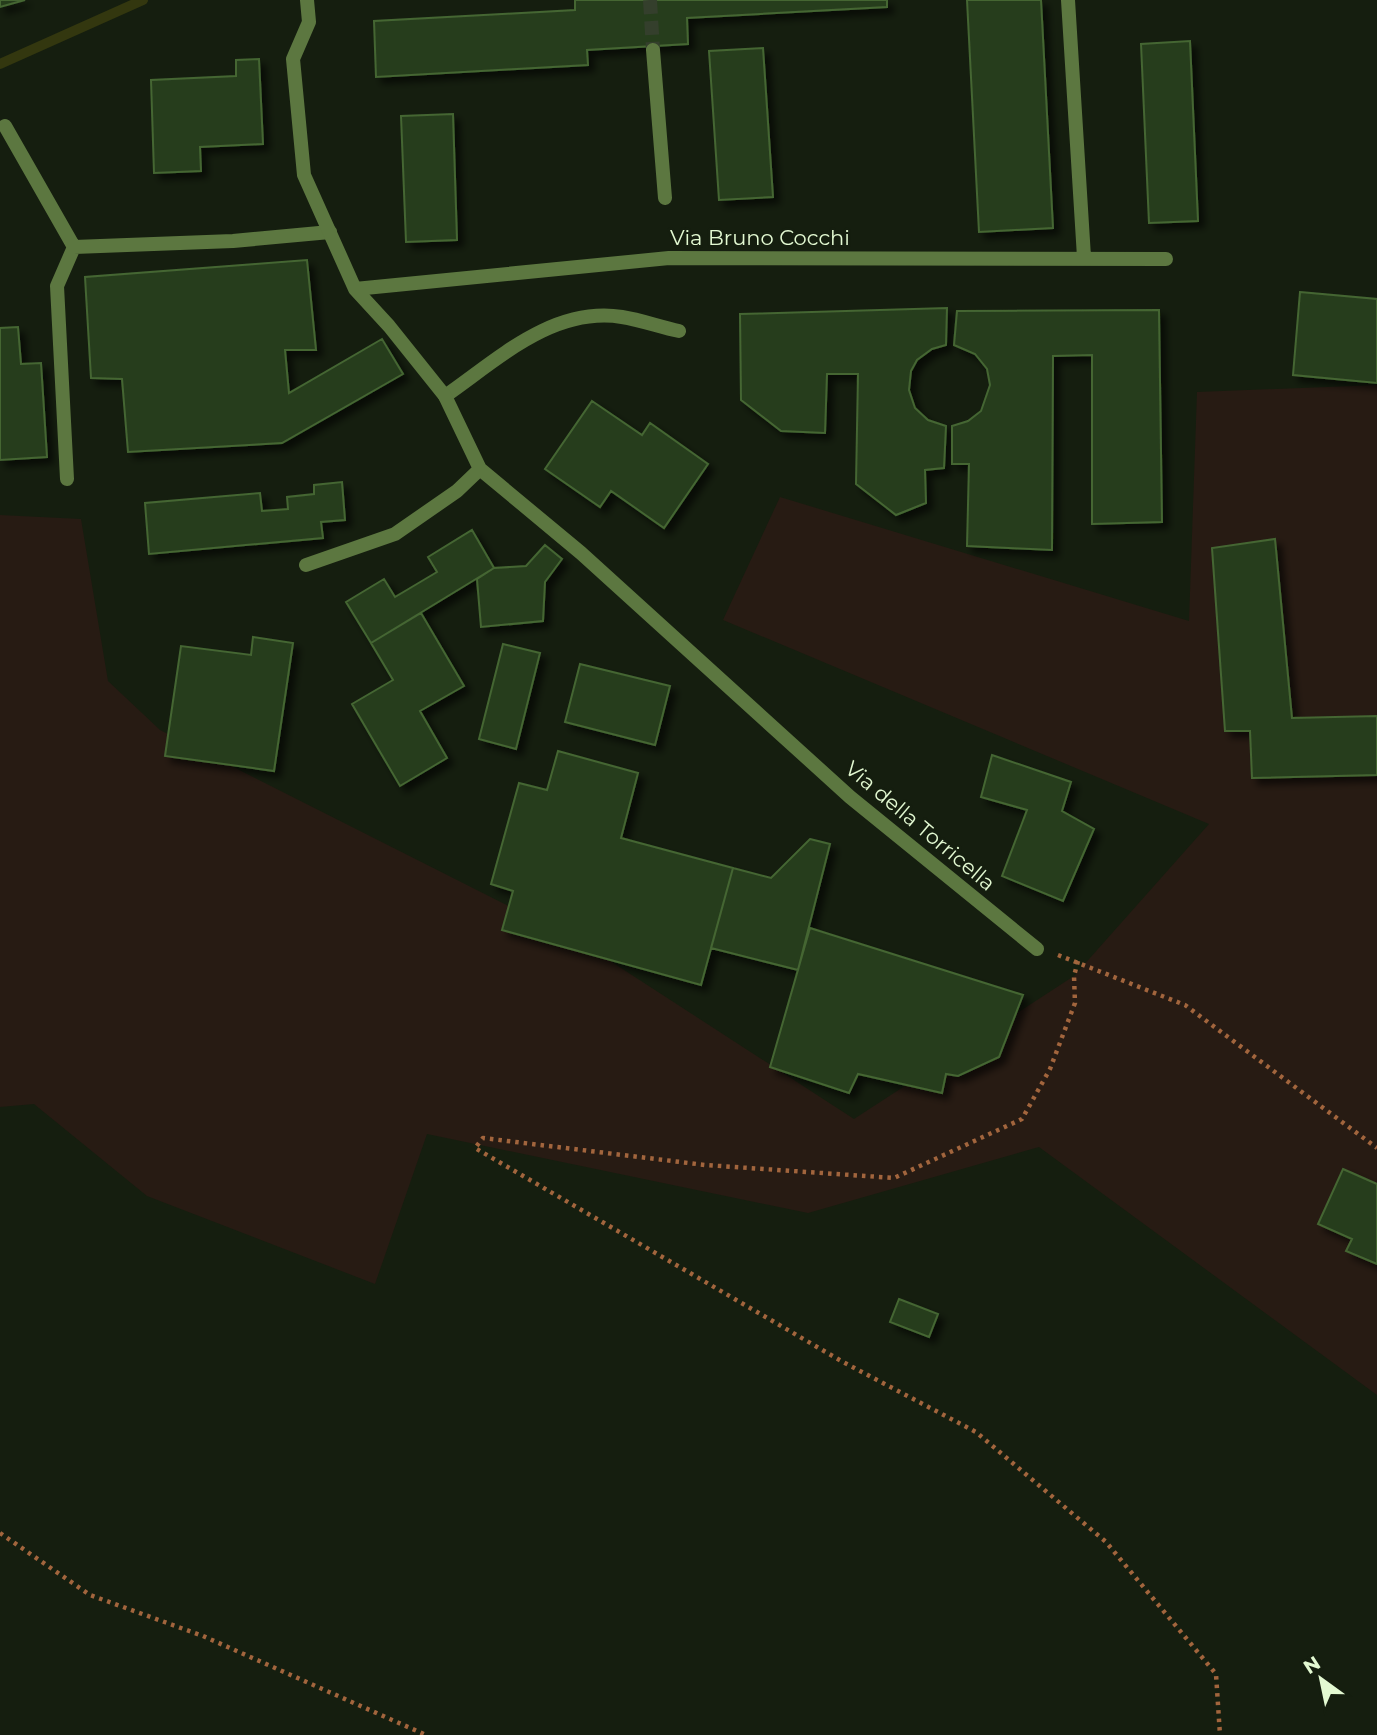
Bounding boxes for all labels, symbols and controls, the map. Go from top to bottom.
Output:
street label: Via Bruno Cocchi [670,225,850,250]
street label: Via della Torricella [840,756,1000,896]
north arrow [1286,1644,1356,1714]
text: N [1299,1651,1325,1679]

